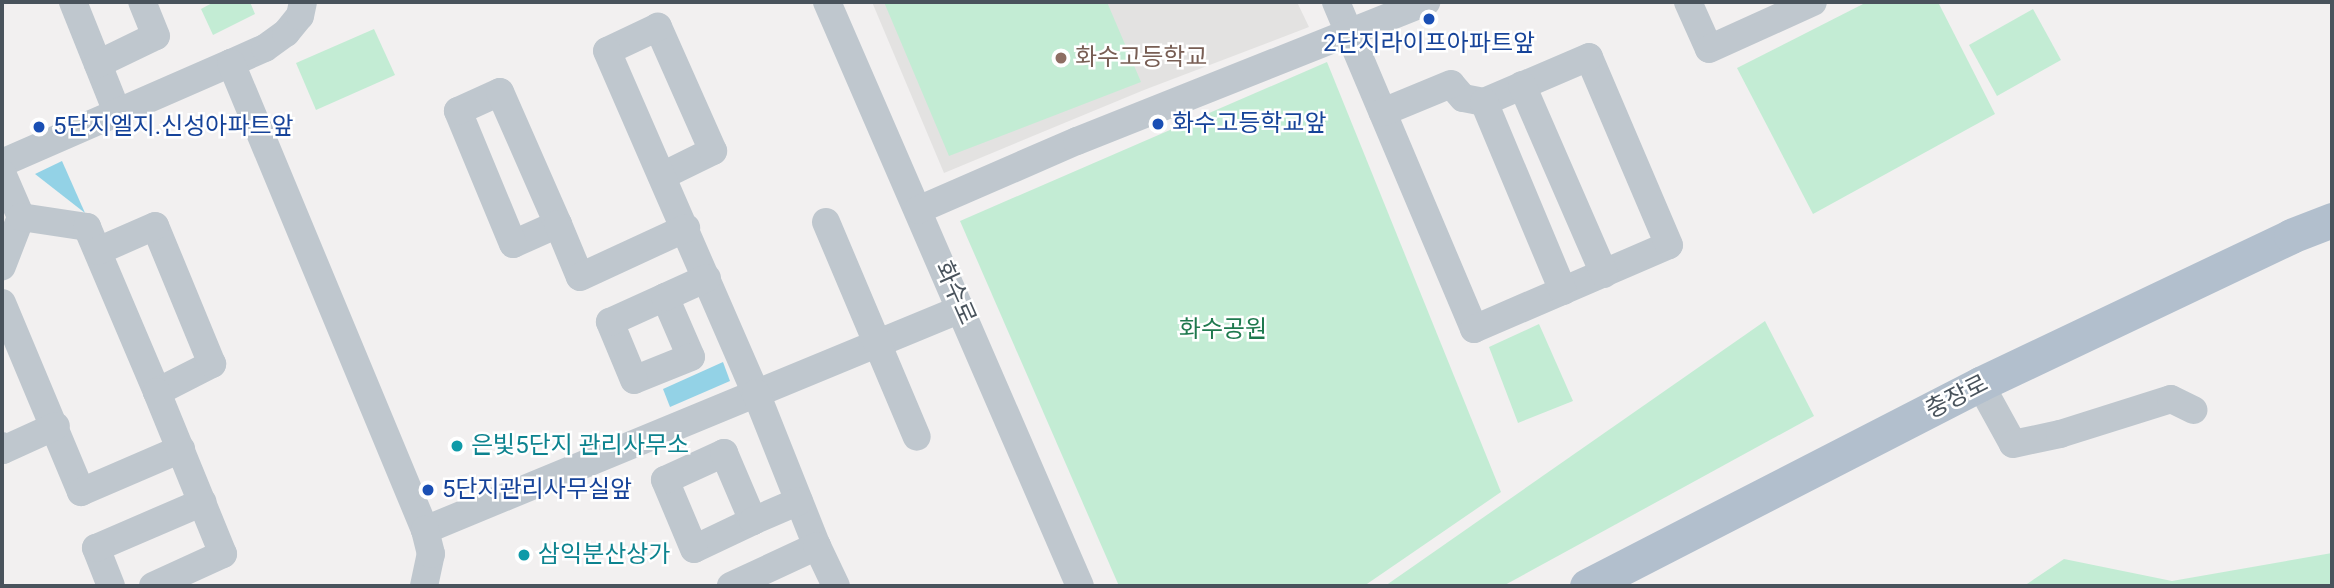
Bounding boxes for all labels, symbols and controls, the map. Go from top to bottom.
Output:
marker: 2단지라이프아파트앞 [1421,11,1437,27]
place label: 2단지라이프아파트앞 [1323,30,1535,58]
place label: 화수고등학교 [1075,44,1207,72]
marker: 화수고등학교 [1053,50,1069,66]
place label: 화수고등학교앞 [1172,110,1327,138]
place label: 5단지엘지.신성아파트앞 [53,113,294,141]
marker: 화수고등학교앞 [1150,116,1166,132]
marker: 5단지엘지.신성아파트앞 [31,119,47,135]
street label: 화수로 [928,257,982,329]
park label: 화수공원 [1179,316,1267,344]
street label: 충장로 [1921,369,1993,425]
place label: 은빛5단지 관리사무소 [471,432,689,460]
marker: 은빛5단지 관리사무소 [449,438,465,454]
place label: 5단지관리사무실앞 [442,476,632,504]
marker: 5단지관리사무실앞 [420,482,436,498]
place label: 삼익분산상가 [538,541,670,569]
marker: 삼익분산상가 [516,547,532,563]

